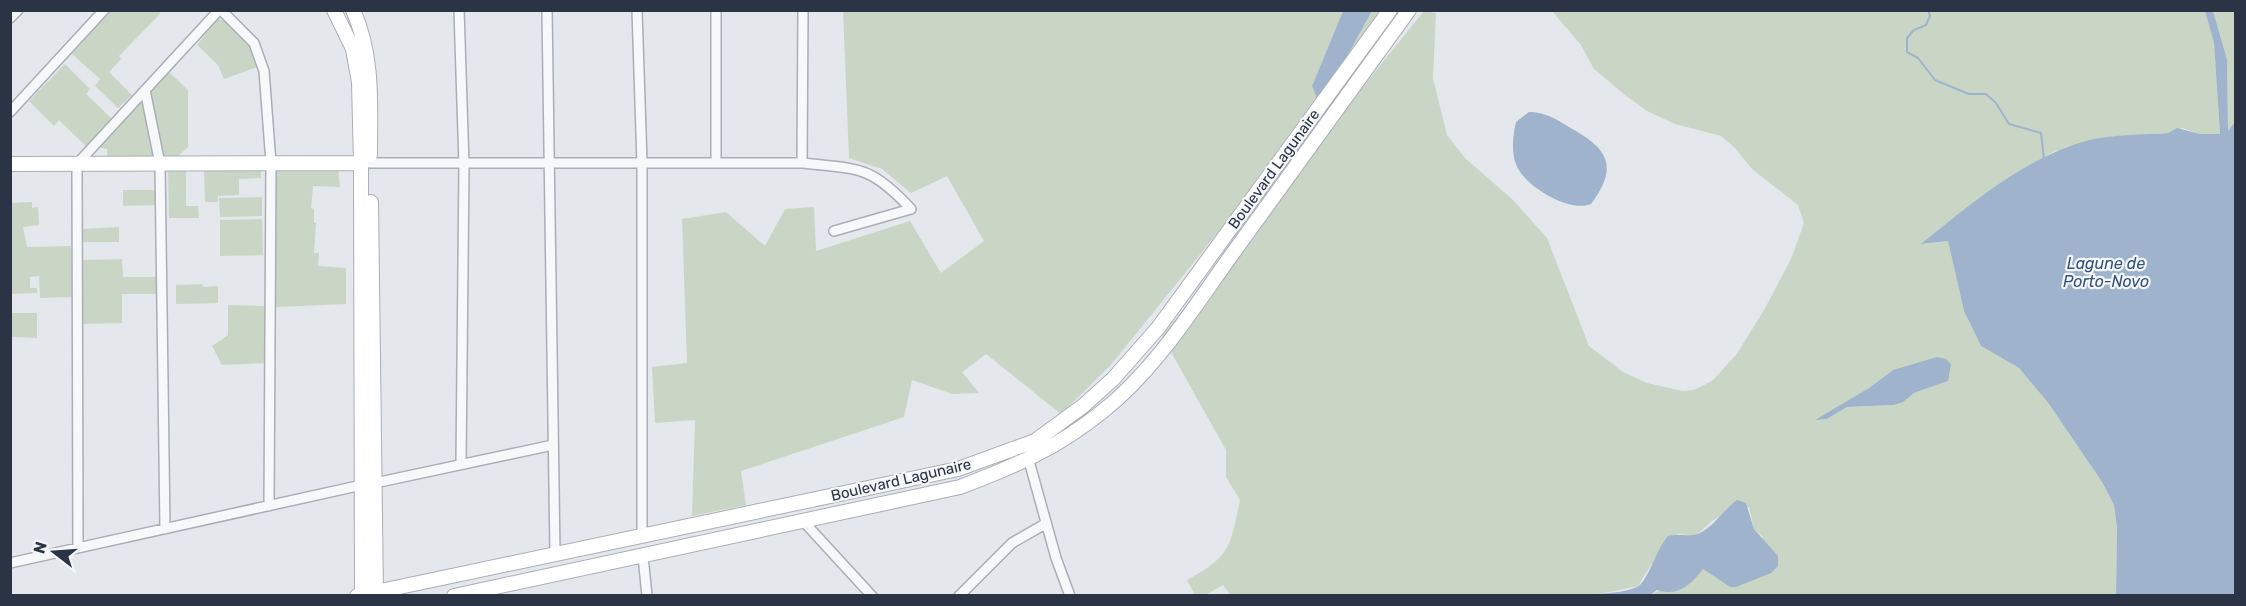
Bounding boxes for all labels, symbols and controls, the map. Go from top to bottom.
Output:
street label: Boulevard Lagunaire [1225,106,1323,232]
water label: Lagune de Porto-Novo [2063,254,2149,291]
street label: Boulevard Lagunaire [829,455,973,505]
north arrow [24,522,84,582]
text: N [29,539,51,556]

